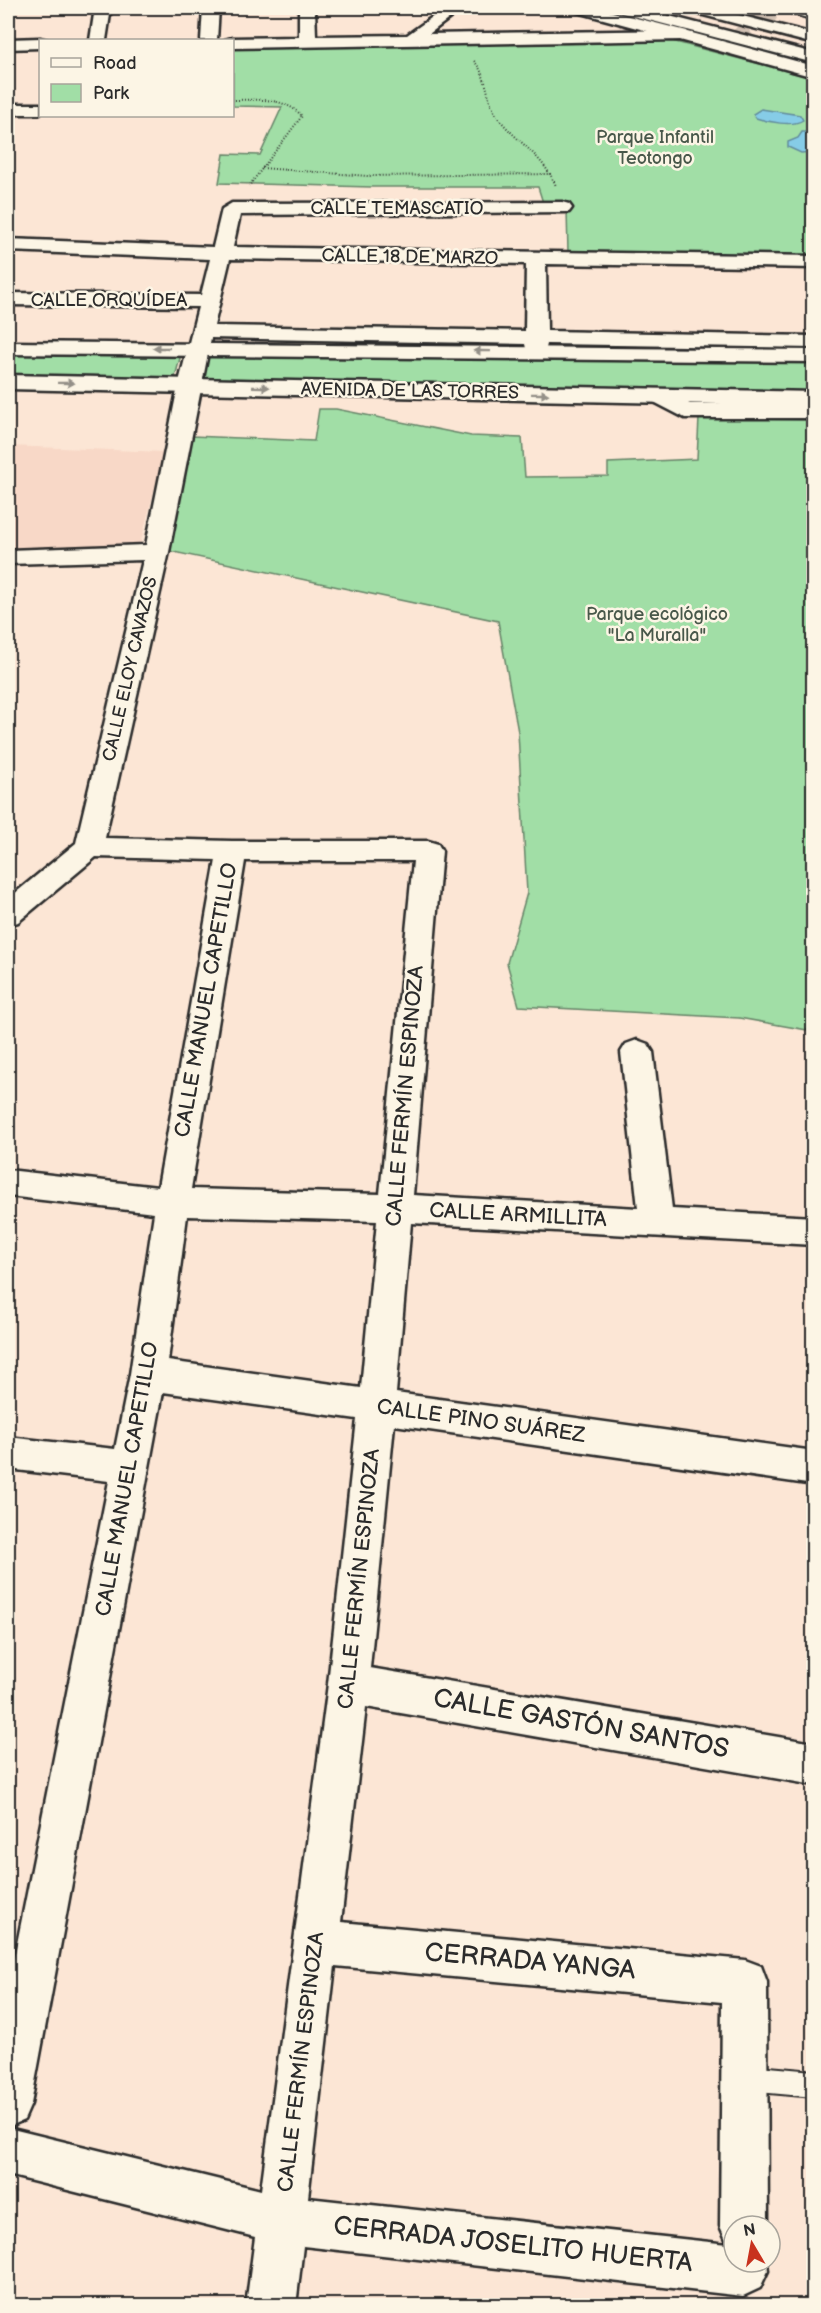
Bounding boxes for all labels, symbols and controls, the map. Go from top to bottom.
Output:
legend [39,39,234,117]
text: Road [93,53,137,74]
text: Park [93,83,129,104]
park label: Parque Infantil Teotongo [596,127,714,169]
street label: CALLE TEMASCATIO [311,198,483,219]
street label: CALLE 18 DE MARZO [321,245,499,269]
street label: CALLE ORQUÍDEA [31,288,187,311]
one-way arrow [152,343,171,353]
one-way arrow [473,346,492,356]
one-way arrow [56,378,75,388]
street label: AVENIDA DE LAS TORRES [301,379,519,403]
one-way arrow [251,383,270,392]
one-way arrow [530,389,549,399]
street label: CALLE ELOY CAVAZOS [99,574,162,763]
park label: Parque ecológico "La Muralla" [586,604,728,646]
street label: CALLE MANUEL CAPETILLO [169,861,243,1139]
street label: CALLE FERMÍN ESPINOZA [381,964,429,1228]
street label: CALLE ARMILLITA [429,1198,608,1232]
street label: CALLE MANUEL CAPETILLO [90,1340,164,1618]
street label: CALLE PINO SUÁREZ [375,1394,587,1448]
street label: CALLE FERMÍN ESPINOZA [333,1447,385,1711]
street label: CALLE GASTÓN SANTOS [431,1682,731,1765]
street label: CALLE FERMÍN ESPINOZA [273,1930,329,2193]
street label: CERRADA YANGA [423,1937,637,1987]
street label: CERRADA JOSELITO HUERTA [332,2211,694,2279]
north arrow [722,2214,782,2274]
text: N [742,2220,757,2241]

